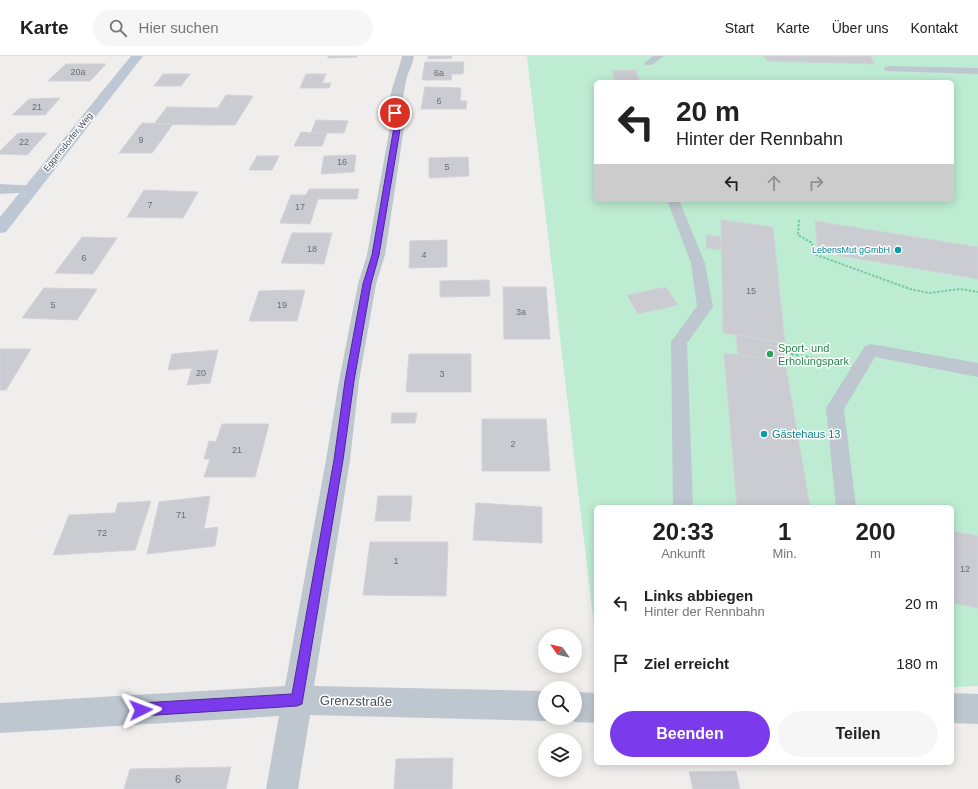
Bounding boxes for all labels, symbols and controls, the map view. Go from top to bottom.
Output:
search box [93,10,373,46]
text: Karte [20,17,69,38]
icon: search [107,17,129,39]
text: Hier suchen [139,19,219,36]
text: Start [725,20,754,36]
text: Karte [776,20,810,36]
text: Über uns [832,20,889,36]
text: Kontakt [911,20,958,36]
house number: 20a [70,67,86,77]
house number: 6a [434,68,444,78]
pin [378,96,412,130]
house number: 6 [436,96,442,106]
icon: left [610,96,662,148]
text: 20 m [676,96,740,127]
house number: 21 [32,102,42,112]
icon: arrive [384,102,406,124]
street label: Eggersdorfer Weg [41,111,95,173]
text: Hinter der Rennbahn [676,129,843,149]
house number: 9 [138,135,144,145]
house number: 22 [19,137,29,147]
house number: 16 [337,157,347,167]
house number: 5 [444,162,450,172]
icon: left [721,172,743,194]
icon: ahead [763,172,785,194]
icon: right [805,172,827,194]
house number: 7 [147,200,153,210]
house number: 17 [295,202,305,212]
house number: 18 [307,244,317,254]
place label: LebensMut gGmbH [812,245,890,255]
marker: LebensMut gGmbH [893,245,903,255]
house number: 4 [421,250,427,260]
house number: 6 [81,253,87,263]
house number: 15 [746,286,756,296]
house number: 5 [50,300,56,310]
house number: 19 [277,300,287,310]
house number: 3a [516,307,526,317]
place label: Sport- und Erholungspark [778,342,849,367]
marker: Sport- und Erholungspark [765,349,775,359]
house number: 20 [196,368,206,378]
house number: 3 [439,369,445,379]
place label: Gästehaus 13 [772,428,841,440]
marker: Gästehaus 13 [759,429,769,439]
house number: 2 [510,439,516,449]
house number: 21 [232,445,242,455]
house number: 71 [176,510,186,520]
text: 20:33 [653,518,714,545]
text: 1 [778,518,791,545]
text: 200 [855,518,896,545]
house number: 72 [97,528,107,538]
text: Ankunft [661,546,705,561]
text: Min. [772,546,797,561]
text: m [870,546,881,561]
house number: 1 [393,556,399,566]
house number: 12 [960,564,970,574]
text: Links abbiegen [644,587,753,604]
icon: left [610,592,632,614]
text: 20 m [905,595,938,612]
text: Hinter der Rennbahn [644,604,765,619]
north arrow [538,629,582,673]
map controls [538,629,582,777]
icon: arrive [610,652,632,674]
text: Ziel erreicht [644,655,729,672]
text: 180 m [896,655,938,672]
button: search [538,681,582,725]
position arrow [120,689,162,731]
street label: Grenzstraße [320,693,392,709]
button: Beenden [610,711,770,757]
button: Teilen [778,711,938,757]
button: layers [538,733,582,777]
house number: 6 [175,773,181,785]

